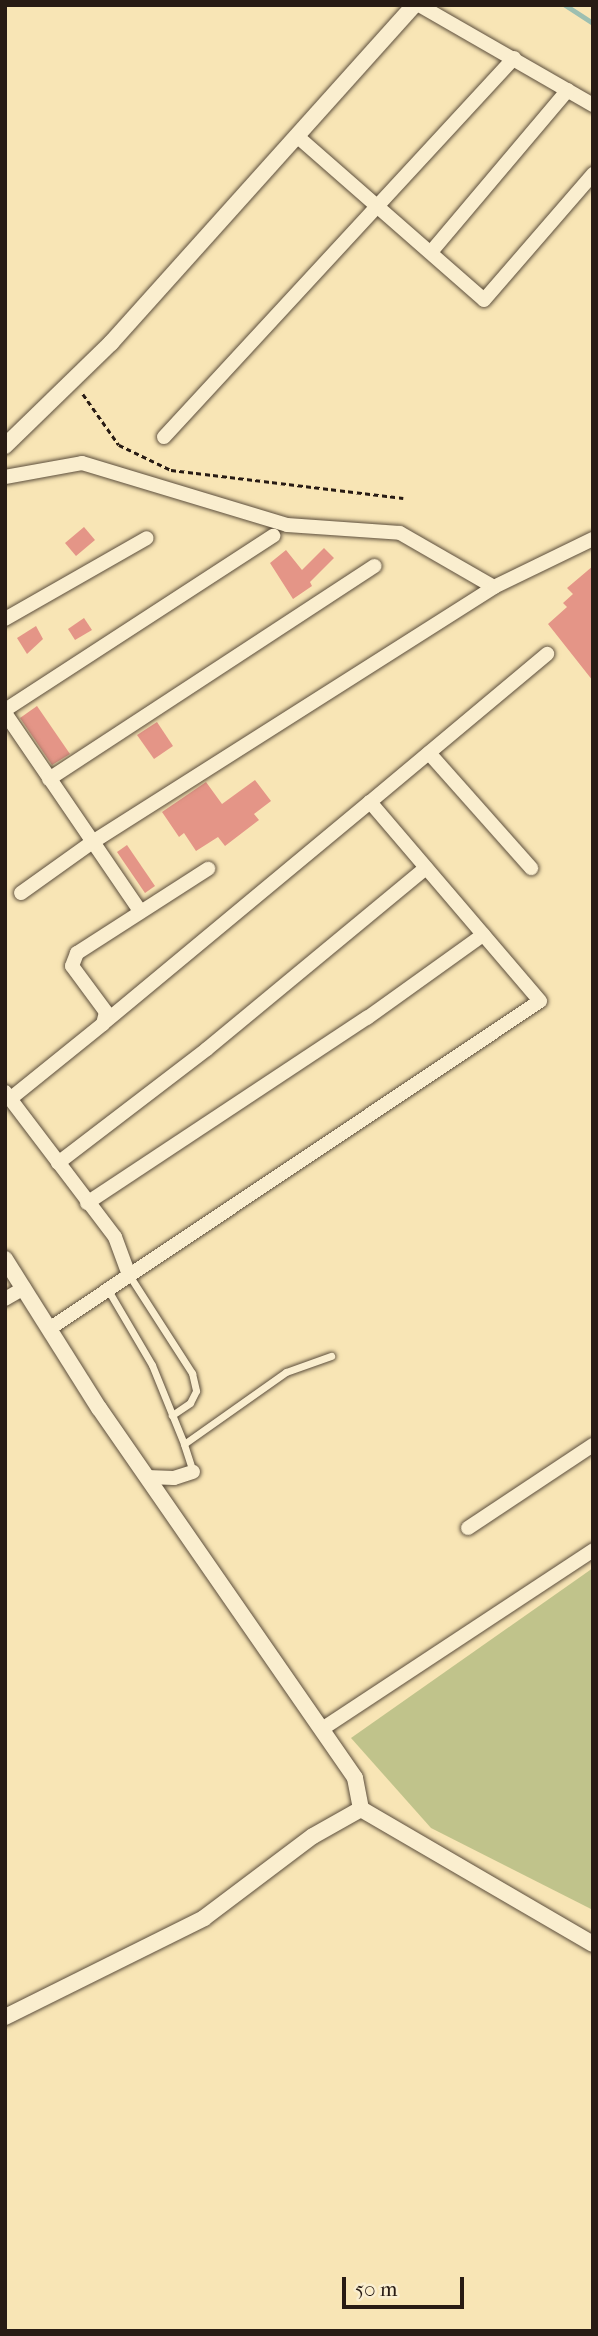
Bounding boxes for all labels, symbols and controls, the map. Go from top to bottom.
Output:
scale bar [346,2262,468,2306]
text: 50 m [355,2277,398,2301]

